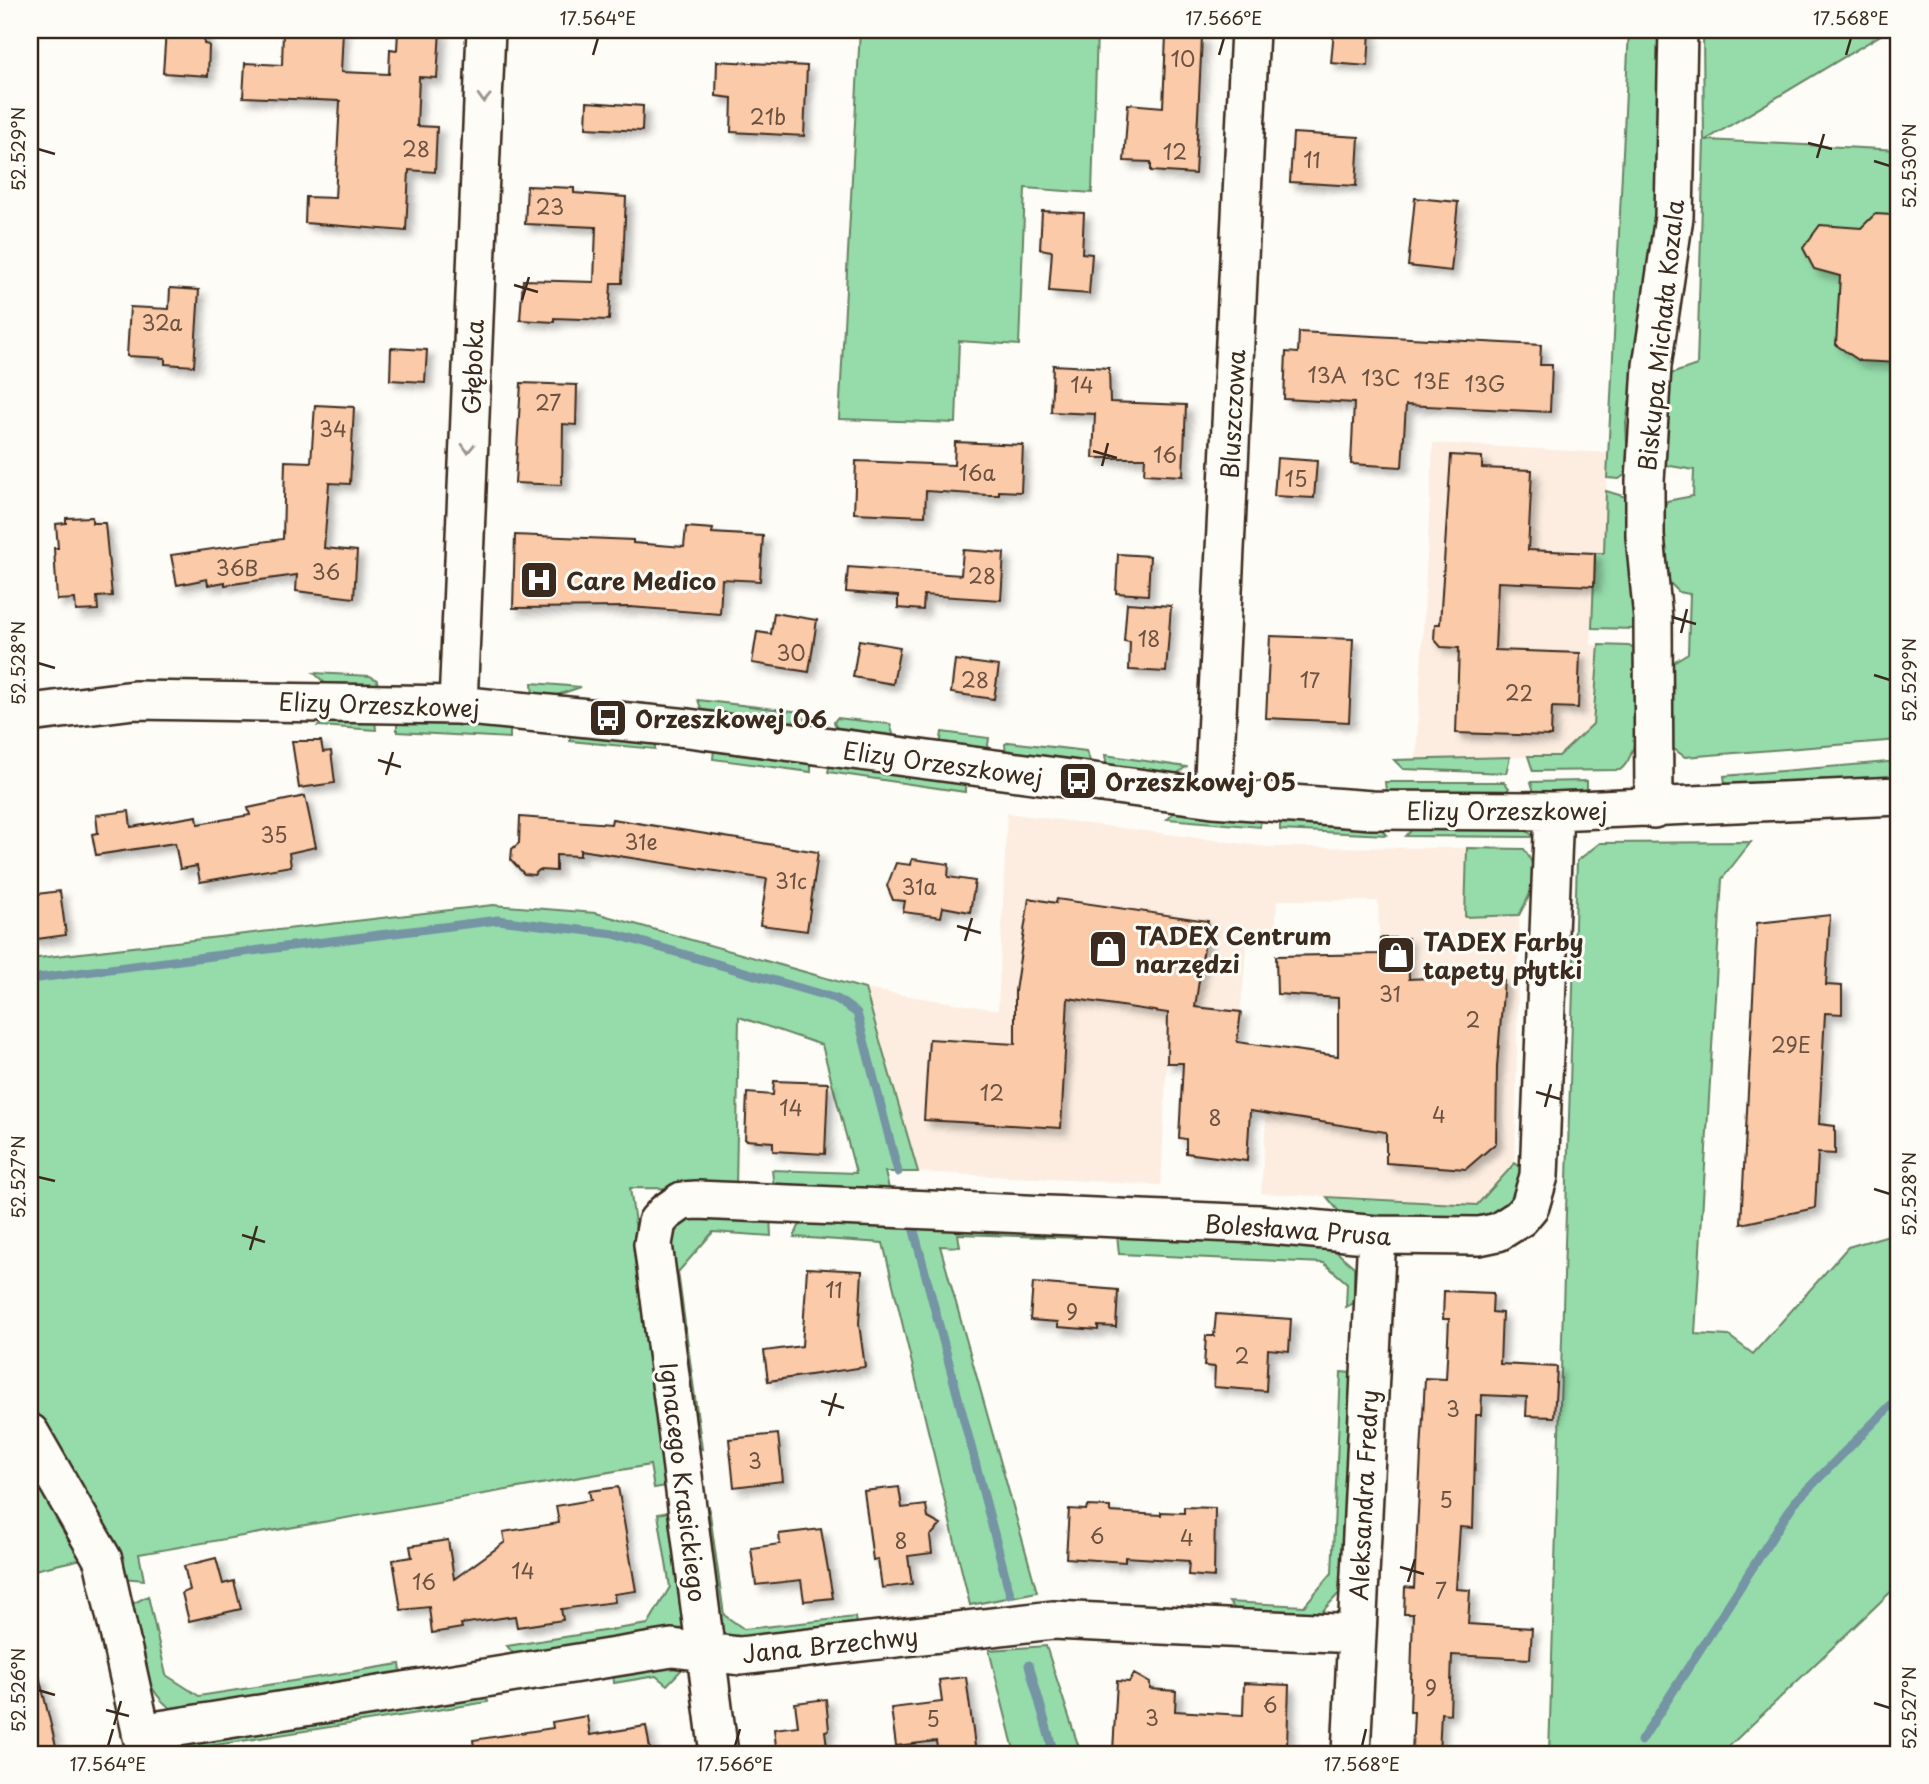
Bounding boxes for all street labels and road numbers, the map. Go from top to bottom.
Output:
street label: Biskupa Michała Kozala [1628,197,1692,473]
street label: Głęboka [452,319,492,415]
street label: Bluszczowa [1211,349,1253,479]
street label: Elizy Orzeszkowej [278,683,480,725]
street label: Elizy Orzeszkowej [841,731,1045,795]
street label: Elizy Orzeszkowej [1406,792,1608,828]
street label: Bolesława Prusa [1203,1205,1393,1253]
street label: Ignacego Krasickiego [651,1360,717,1604]
street label: Aleksandra Fredry [1339,1389,1387,1601]
street label: Jana Brzechwy [740,1617,920,1671]

